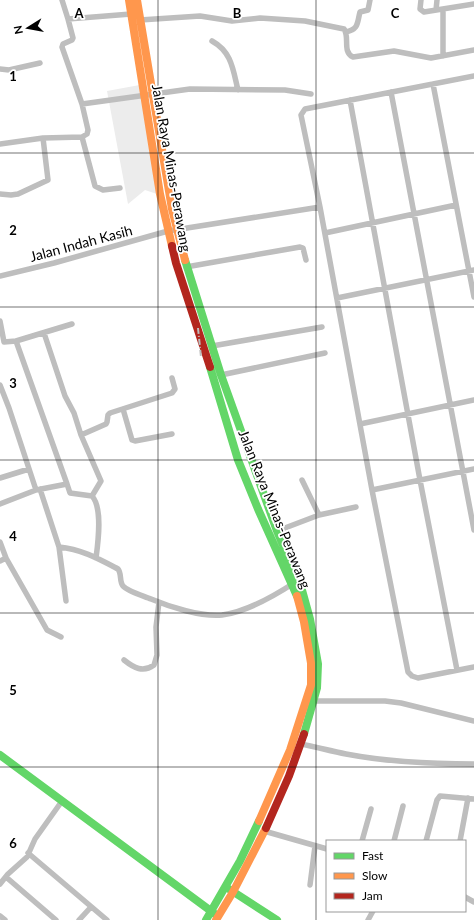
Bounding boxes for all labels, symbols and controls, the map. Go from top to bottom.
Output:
text: A [73,5,84,21]
text: B [233,5,242,21]
text: C [391,5,400,21]
north arrow [8,8,48,48]
text: N [11,25,25,35]
text: 1 [9,68,17,84]
street label: Jalan Raya Minas-Perawang [149,83,195,253]
street label: Jalan Indah Kasih [28,221,134,265]
text: 2 [9,222,17,238]
text: 3 [9,375,17,391]
street label: Jalan Raya Minas-Perawang [235,427,315,591]
text: 4 [9,528,17,544]
text: 5 [9,682,17,698]
text: 6 [9,835,17,851]
legend [326,840,466,912]
text: Fast [362,848,384,863]
text: Slow [362,868,388,883]
text: Jam [362,888,383,903]

